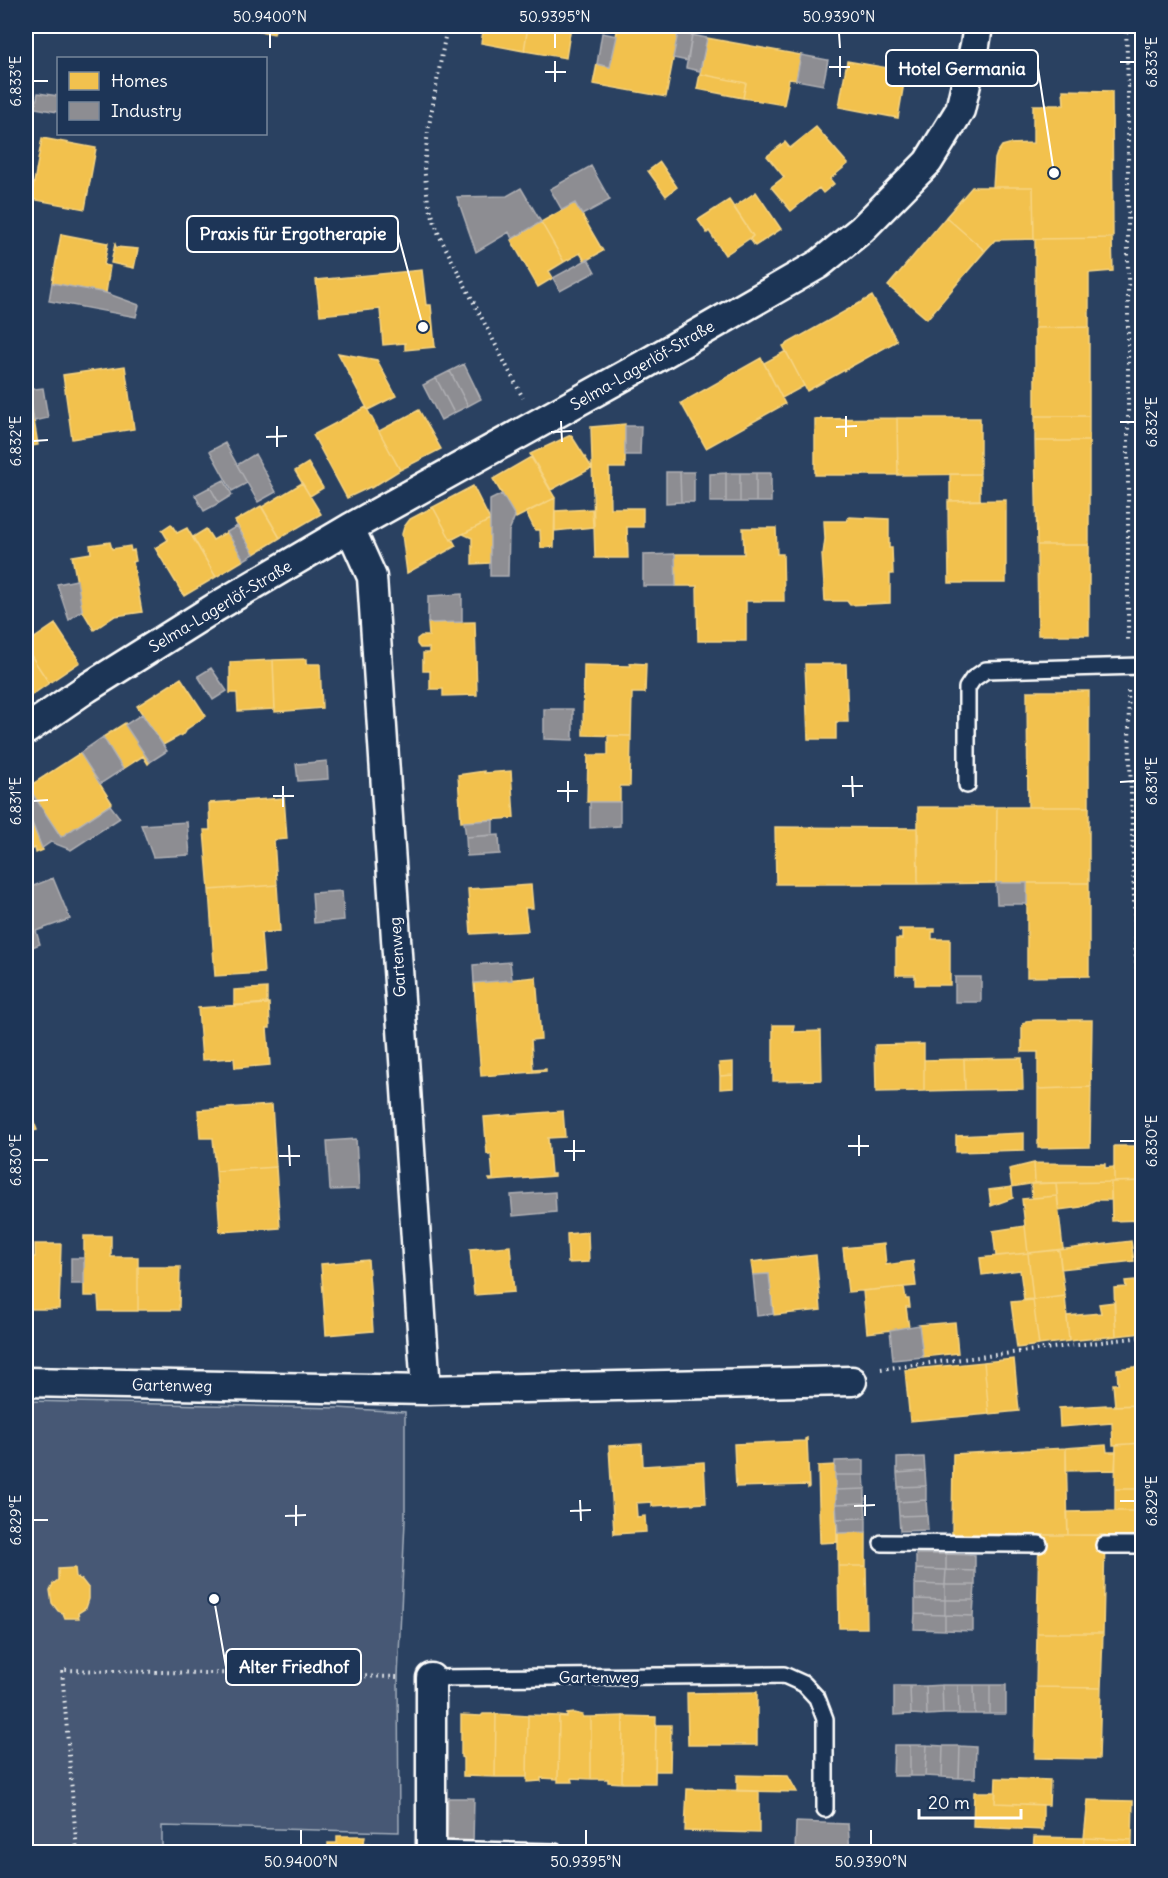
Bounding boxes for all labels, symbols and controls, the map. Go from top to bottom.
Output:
text: 50.9400°N [233,7,307,26]
text: 50.9395°N [519,7,591,26]
text: 50.9390°N [803,7,875,26]
text: 6.833°E [1142,36,1161,88]
callout: Hotel Germania [886,50,1038,86]
text: 6.833°E [6,55,25,107]
legend [57,57,267,135]
text: Hotel Germania [898,57,1026,80]
text: Homes [111,69,168,92]
text: Industry [111,99,182,122]
callout: Praxis für Ergotherapie [187,216,398,252]
text: Praxis für Ergotherapie [200,222,387,245]
street label: Selma-Lagerlöf-Straße [566,316,718,414]
text: 6.832°E [1142,396,1161,447]
text: 6.832°E [6,415,25,466]
street label: Selma-Lagerlöf-Straße [145,555,295,657]
text: 6.831°E [1142,757,1161,805]
text: 6.831°E [6,777,25,825]
street label: Gartenweg [384,916,410,998]
text: 6.830°E [1142,1115,1161,1167]
text: 6.830°E [6,1134,25,1186]
street label: Gartenweg [132,1374,212,1396]
text: 6.829°E [1142,1475,1161,1527]
text: 6.829°E [6,1494,25,1546]
callout: Alter Friedhof [226,1649,361,1685]
text: Alter Friedhof [239,1655,350,1678]
street label: Gartenweg [559,1667,639,1687]
scale bar [919,1782,1021,1820]
text: 20 m [928,1791,970,1814]
text: 50.9400°N [264,1852,338,1871]
text: 50.9395°N [550,1852,622,1871]
text: 50.9390°N [835,1852,907,1871]

